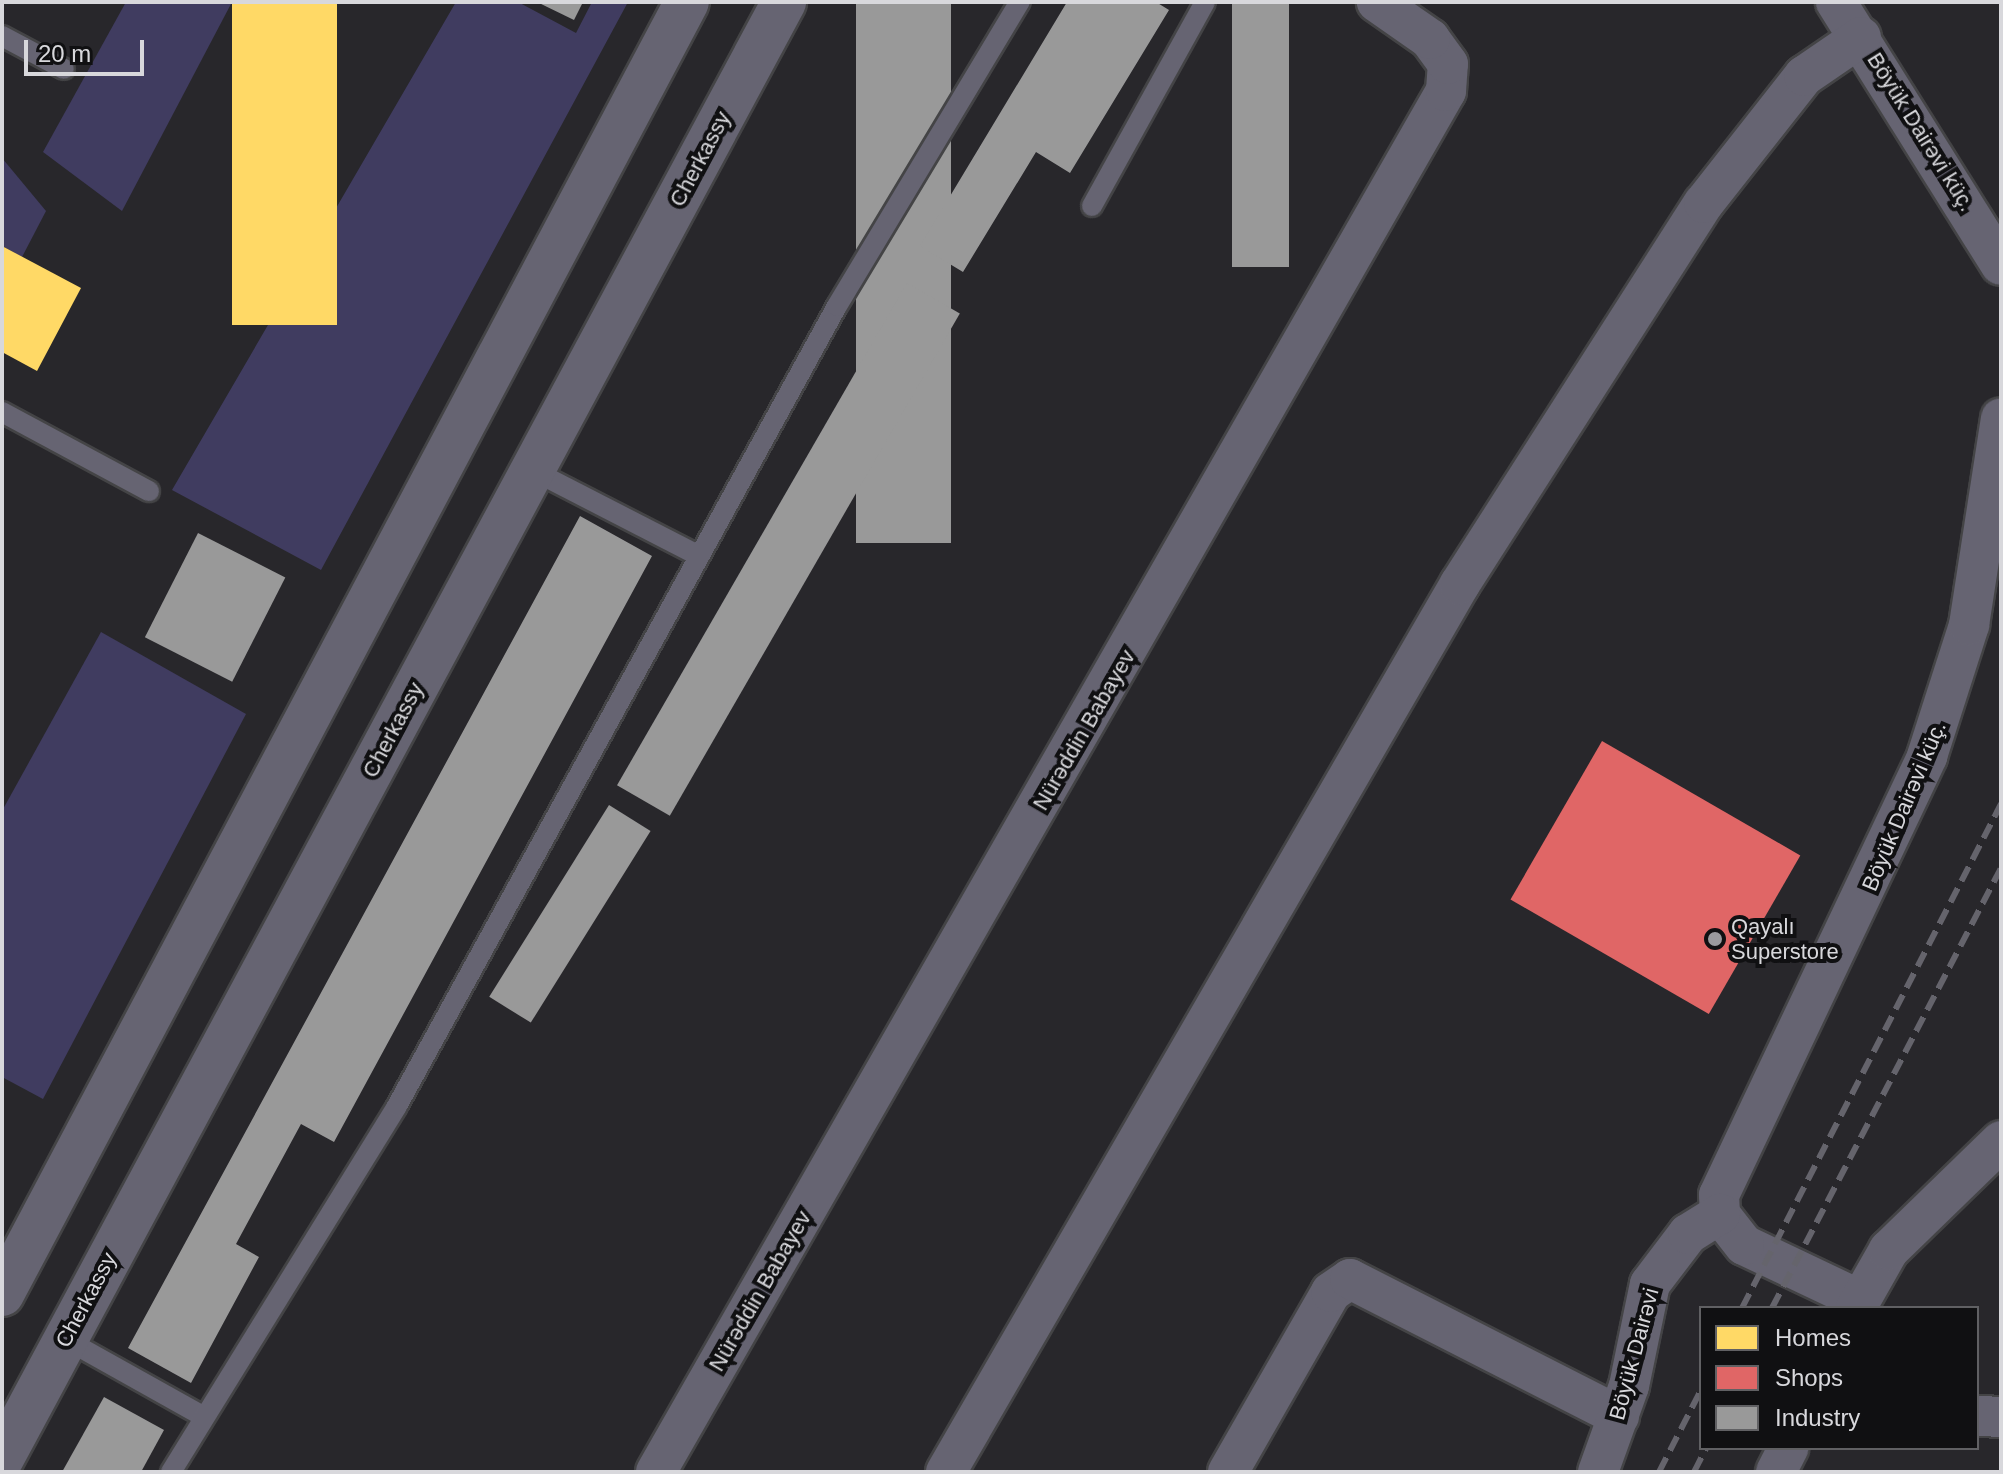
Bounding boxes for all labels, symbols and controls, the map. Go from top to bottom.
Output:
scale bar [28,24,148,74]
text: 20 m [38,40,91,67]
street label: Böyük Dairəvi küç. [1862,48,1980,216]
street label: Cherkassy [664,107,736,211]
street label: Nürəddin Babayev [1027,645,1141,815]
street label: Cherkassy [357,678,429,782]
street label: Böyük Dairəvi küç. [1856,717,1952,895]
place label: Qayalı Superstore [1731,913,1839,964]
marker: Qayalı Superstore [1706,930,1724,948]
street label: Nürəddin Babayev [703,1206,817,1376]
street label: Cherkassy [50,1248,122,1352]
street label: Böyük Dairəvi [1604,1285,1664,1423]
legend [1699,1306,1979,1450]
text: Homes [1775,1324,1851,1351]
text: Shops [1775,1364,1843,1391]
text: Industry [1775,1404,1860,1431]

